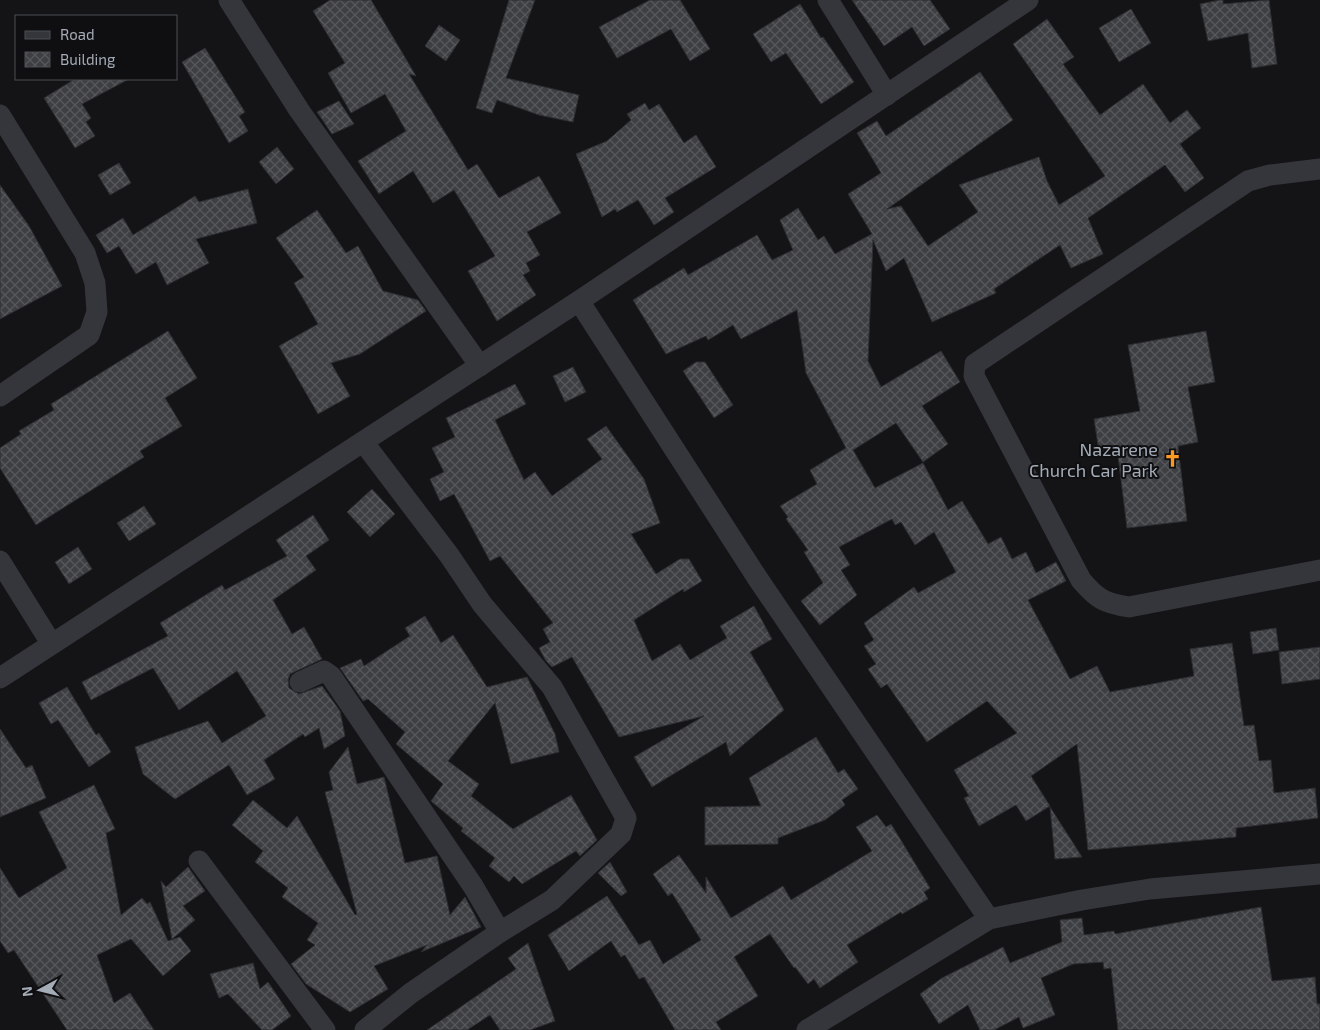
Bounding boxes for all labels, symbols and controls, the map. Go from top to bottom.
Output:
legend [15,15,178,80]
text: Road [60,25,95,43]
text: Building [60,50,116,68]
place label: Nazarene Church Car Park [1029,438,1158,481]
church icon: Nazarene Church Car Park [1162,449,1182,469]
north arrow [15,965,65,1015]
text: N [18,986,36,998]

